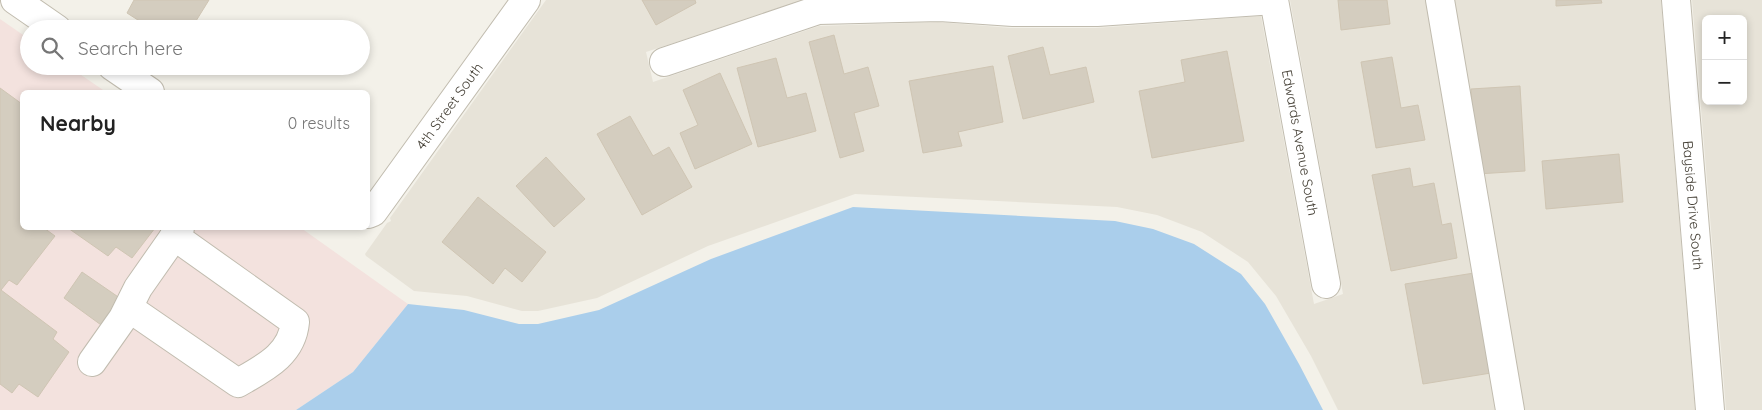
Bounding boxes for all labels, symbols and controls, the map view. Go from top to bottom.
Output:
map controls [1702,15,1747,105]
button: + [1702,15,1747,60]
search box [20,20,370,75]
icon: search [38,34,66,62]
text: Search here [78,36,183,60]
street label: 4th Street South [412,59,487,153]
button: − [1702,60,1747,105]
street label: Edwards Avenue South [1278,68,1322,217]
text: Nearby [40,110,116,136]
text: 0 results [288,113,350,133]
street label: Bayside Drive South [1679,140,1707,271]

